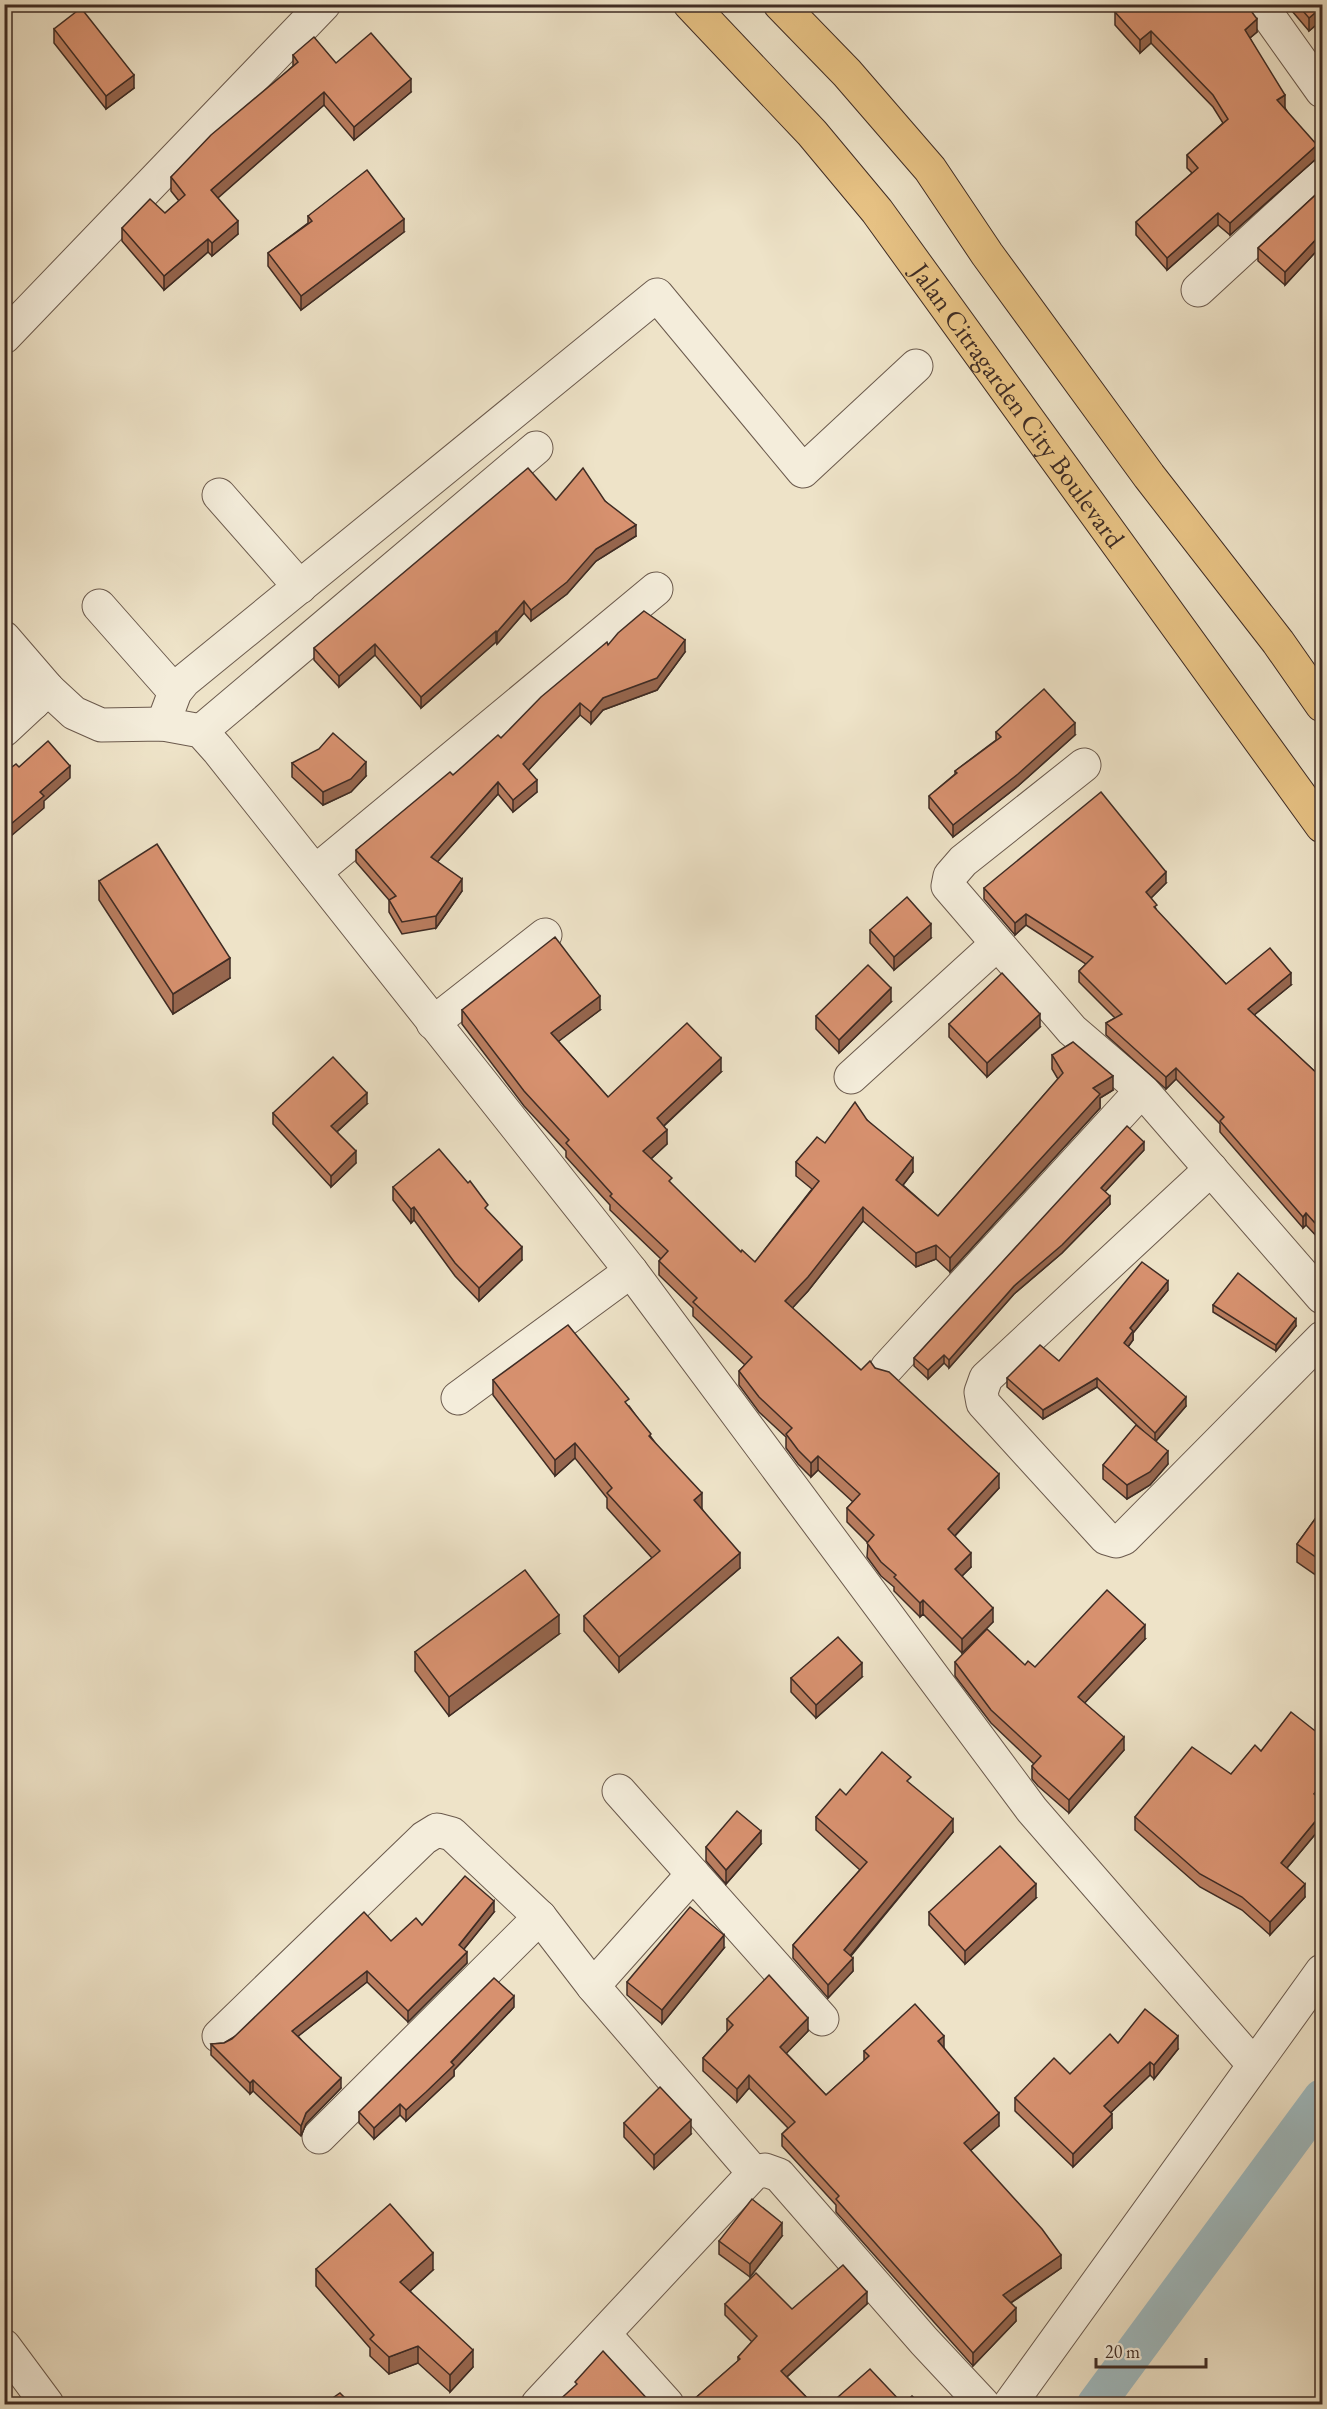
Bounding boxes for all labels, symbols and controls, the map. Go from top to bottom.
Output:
street label: Jalan Citragarden City Boulevard [902,254,1133,555]
scale bar [1096,2331,1206,2369]
text: 20 m [1105,2340,1140,2363]

